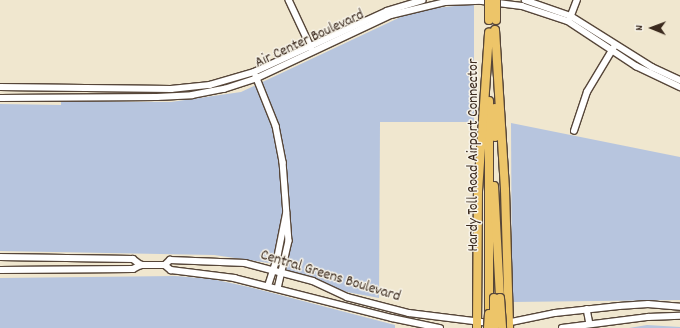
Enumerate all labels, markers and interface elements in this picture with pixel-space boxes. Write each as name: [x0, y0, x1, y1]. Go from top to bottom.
street label: Air Center Boulevard: [253, 7, 367, 73]
north arrow: [632, 8, 672, 48]
text: N: [632, 25, 648, 31]
street label: Hardy Toll Road Airport Connector: [466, 58, 484, 252]
street label: Central Greens Boulevard: [258, 247, 402, 307]

